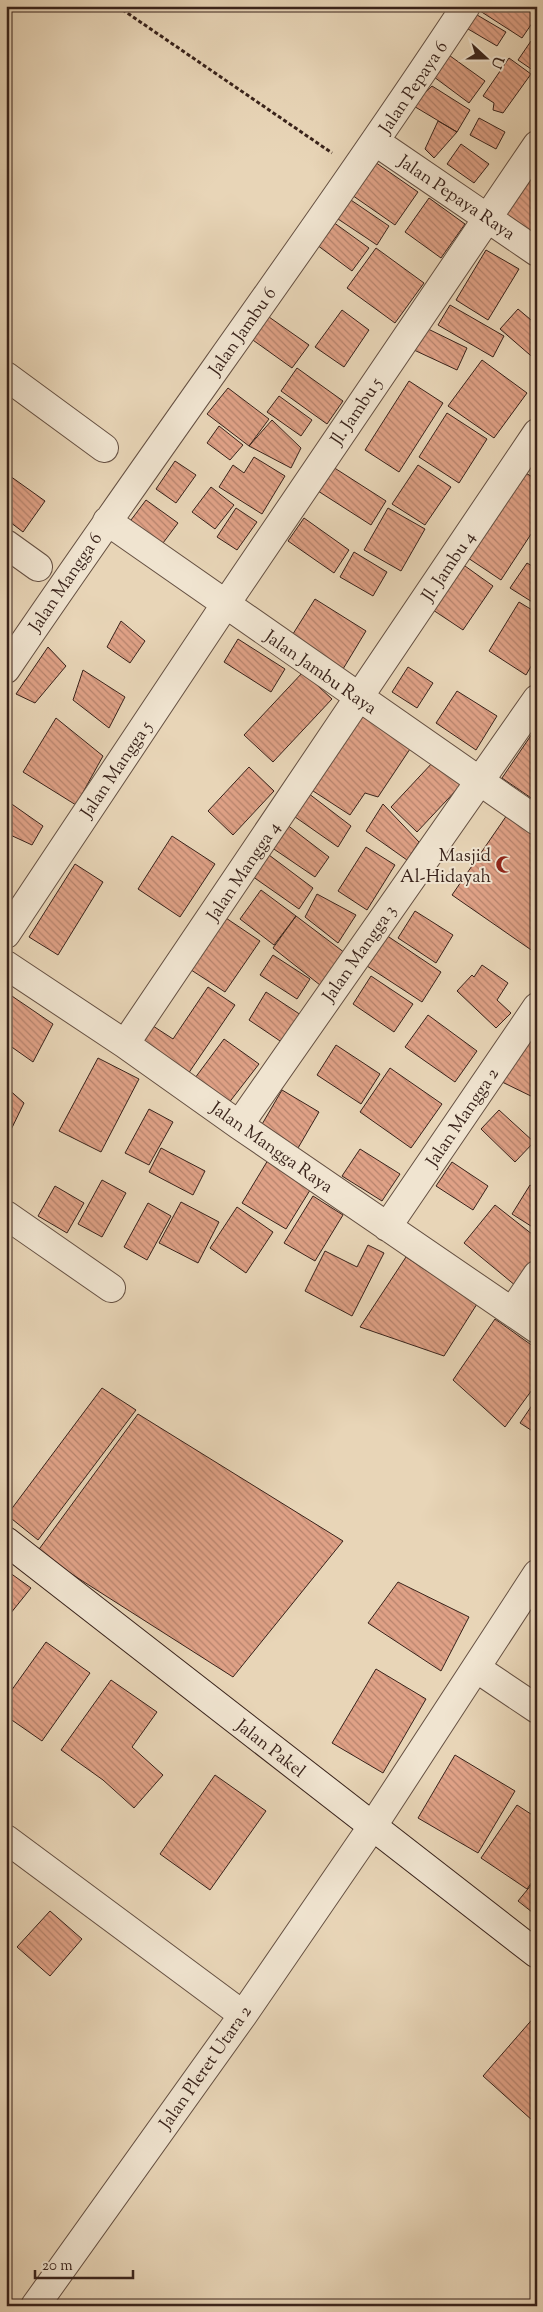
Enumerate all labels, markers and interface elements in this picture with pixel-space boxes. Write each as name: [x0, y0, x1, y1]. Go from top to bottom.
north arrow: [460, 32, 510, 82]
street label: Jalan Pepaya 6: [373, 36, 455, 141]
text: U: [485, 53, 508, 71]
street label: Jalan Pepaya Raya: [391, 149, 520, 248]
street label: Jalan Jambu 6: [203, 283, 284, 382]
street label: Jl. Jambu 5: [325, 373, 390, 452]
street label: Jl. Jambu 4: [416, 527, 483, 608]
street label: Jalan Mangga 6: [23, 528, 110, 639]
street label: Jalan Jambu Raya: [258, 625, 381, 722]
street label: Jalan Mangga 5: [75, 716, 160, 825]
street label: Jalan Mangga 4: [201, 817, 288, 928]
place label: Masjid Al-Hidayah: [400, 844, 491, 891]
mosque icon: Masjid Al-Hidayah: [495, 855, 515, 875]
street label: Jalan Mangga 3: [317, 900, 404, 1009]
street label: Jalan Mangga 2: [420, 1063, 507, 1174]
street label: Jalan Mangga Raya: [203, 1096, 337, 1201]
street label: Jalan Pakel: [229, 1713, 310, 1785]
street label: Jalan Pleret Utara 2: [154, 2000, 259, 2136]
scale bar: [35, 2247, 132, 2279]
text: 20 m: [42, 2256, 73, 2277]

